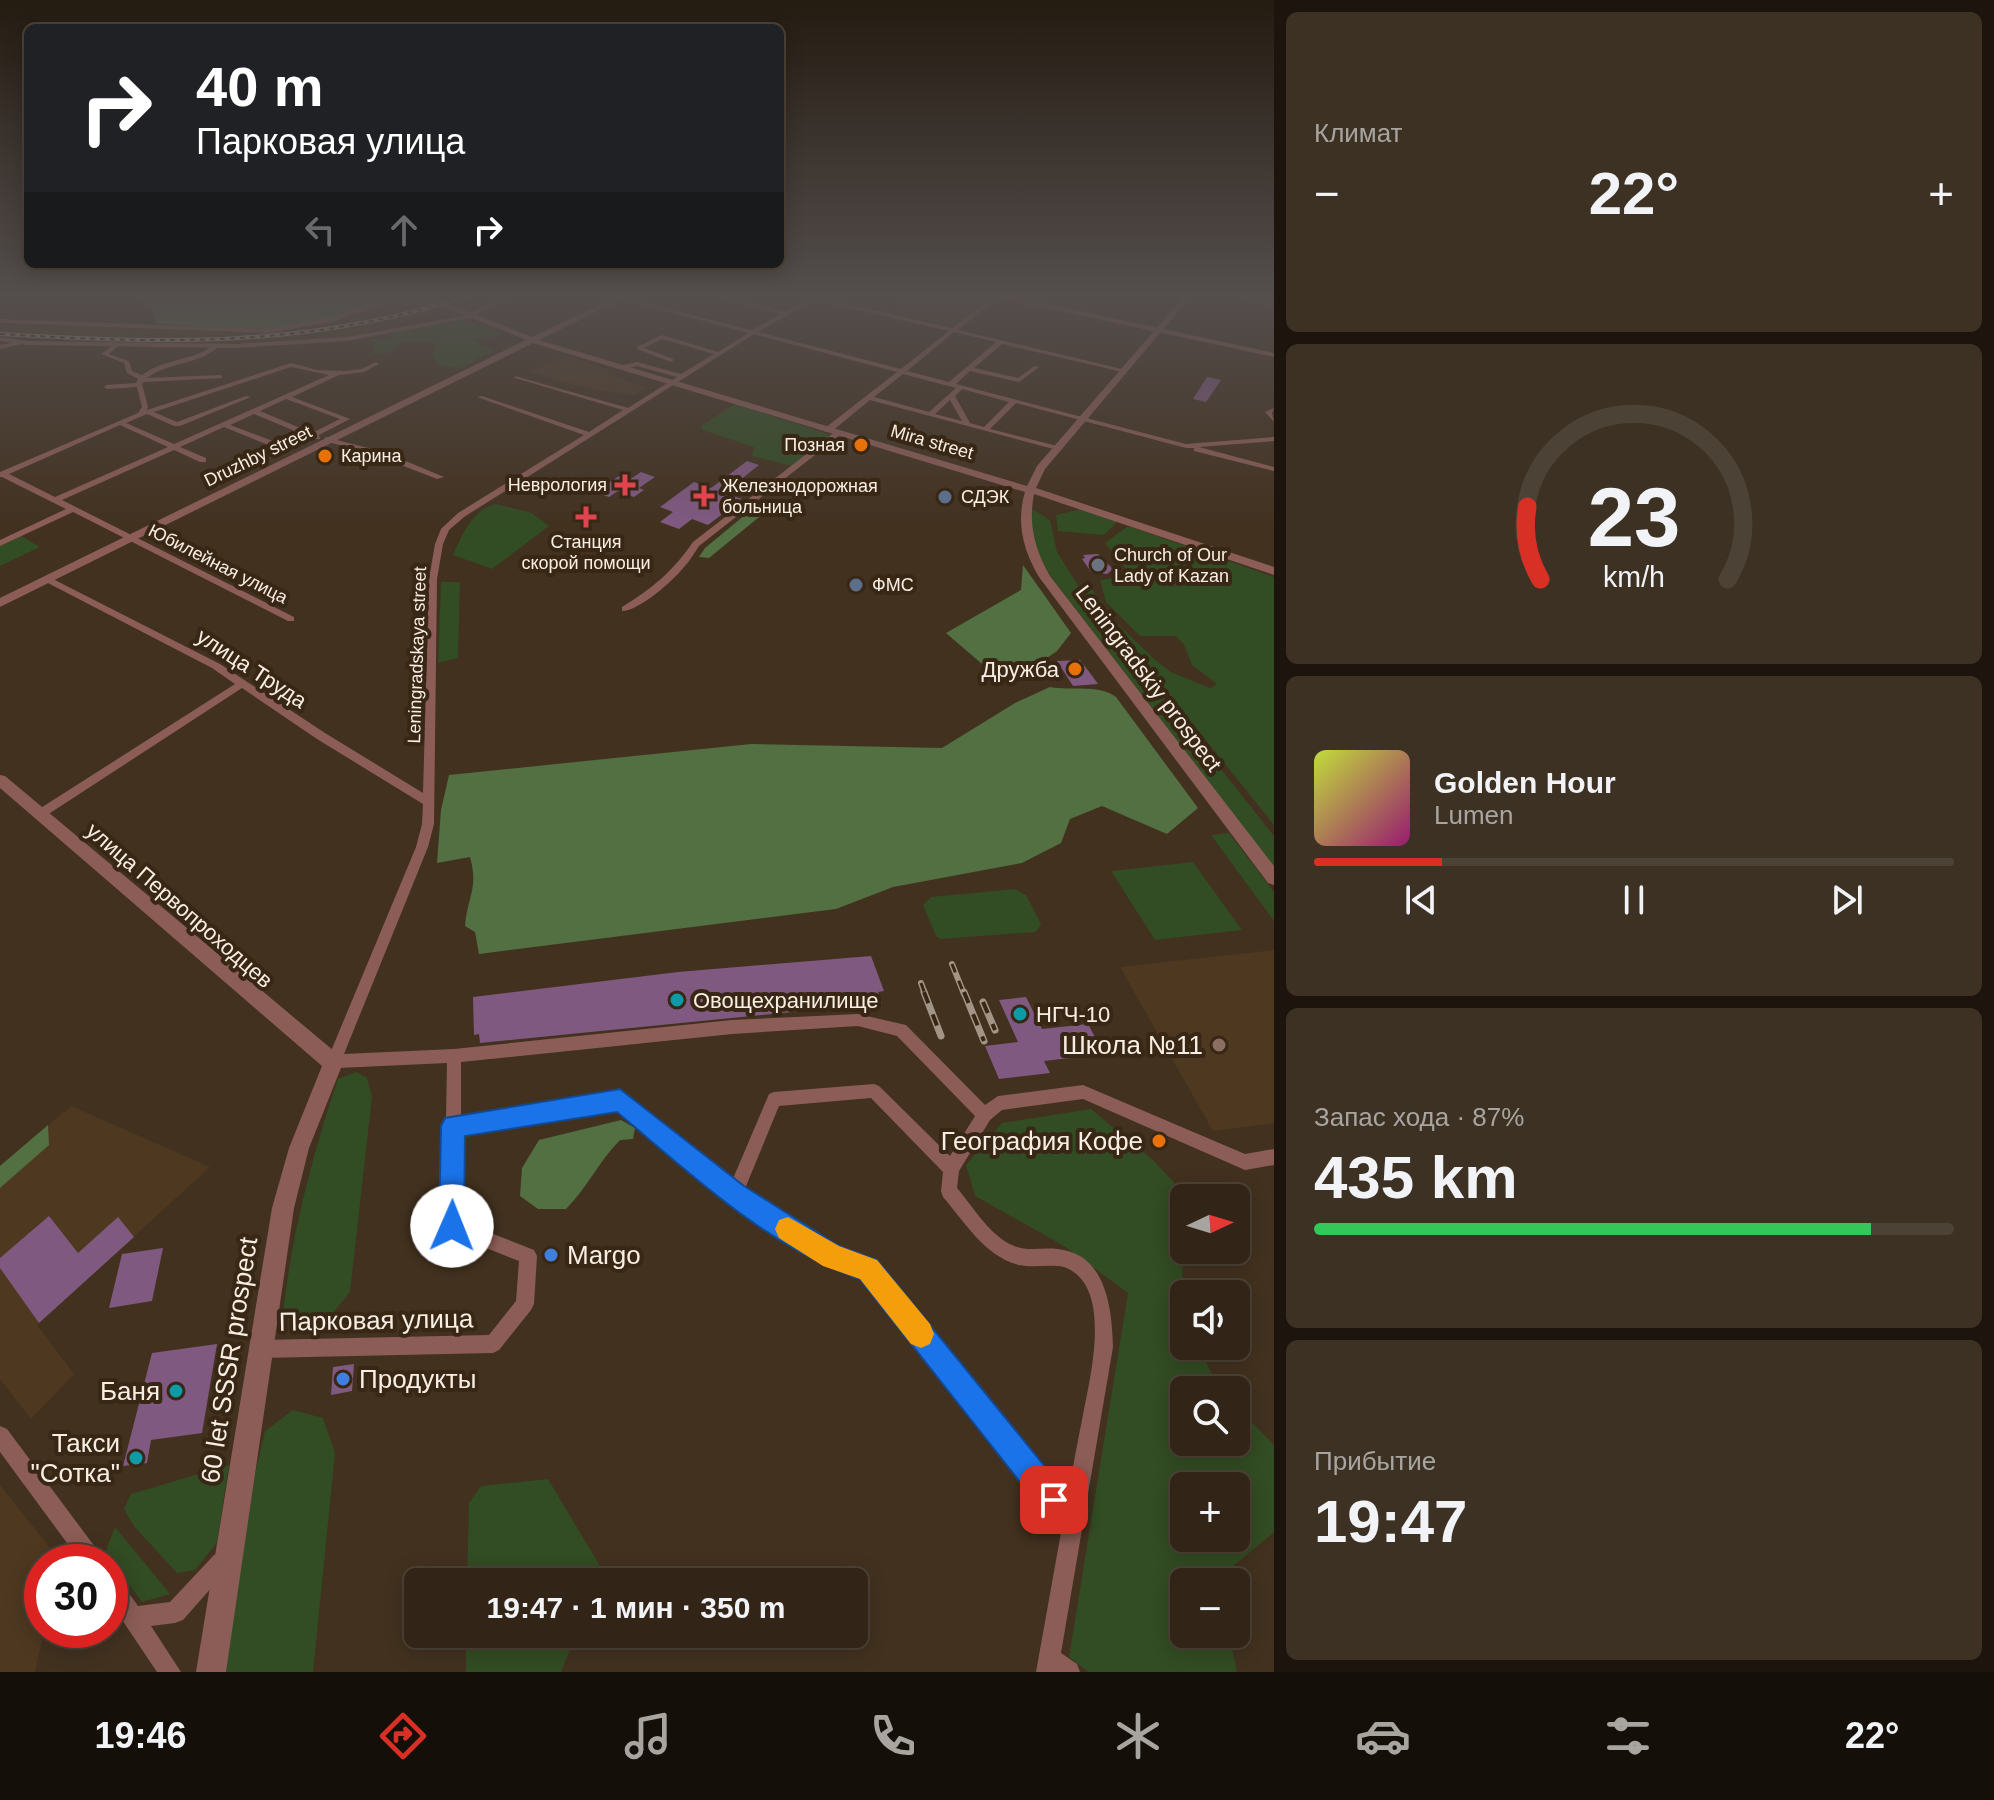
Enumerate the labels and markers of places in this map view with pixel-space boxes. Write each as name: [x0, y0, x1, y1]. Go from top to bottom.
place label: Позная: [784, 435, 845, 455]
marker: Позная: [852, 436, 870, 454]
place label: Карина: [341, 446, 403, 466]
marker: Карина: [316, 447, 334, 465]
marker: Неврология: [614, 474, 636, 496]
place label: Неврология: [508, 475, 607, 495]
place label: Железнодорожная больница: [722, 476, 878, 517]
marker: Железнодорожная больница: [693, 485, 715, 507]
place label: СДЭК: [961, 487, 1010, 507]
marker: СДЭК: [936, 488, 954, 506]
marker: Станция скорой помощи: [575, 506, 597, 528]
place label: Станция скорой помощи: [521, 532, 651, 573]
place label: Church of Our Lady of Kazan: [1114, 545, 1229, 586]
marker: Church of Our Lady of Kazan: [1089, 556, 1107, 574]
place label: ФМС: [872, 575, 914, 595]
marker: ФМС: [847, 576, 865, 594]
place label: Дружба: [982, 657, 1060, 682]
marker: Дружба: [1066, 660, 1084, 678]
place label: Овощехранилище: [693, 988, 879, 1013]
marker: Овощехранилище: [668, 991, 686, 1009]
place label: НГЧ-10: [1036, 1002, 1110, 1027]
marker: НГЧ-10: [1011, 1005, 1029, 1023]
place label: Школа №11: [1062, 1030, 1203, 1060]
marker: Школа №11: [1210, 1036, 1228, 1054]
place label: География Кофе: [941, 1126, 1143, 1156]
marker: География Кофе: [1150, 1132, 1168, 1150]
place label: Margo: [567, 1240, 641, 1270]
marker: Margo: [542, 1246, 560, 1264]
place label: Продукты: [359, 1364, 476, 1394]
marker: Продукты: [334, 1370, 352, 1388]
place label: Баня: [100, 1376, 160, 1406]
marker: Баня: [167, 1382, 185, 1400]
place label: Такси "Сотка": [31, 1428, 120, 1488]
marker: Такси "Сотка": [127, 1449, 145, 1467]
pin: [1020, 1466, 1088, 1534]

